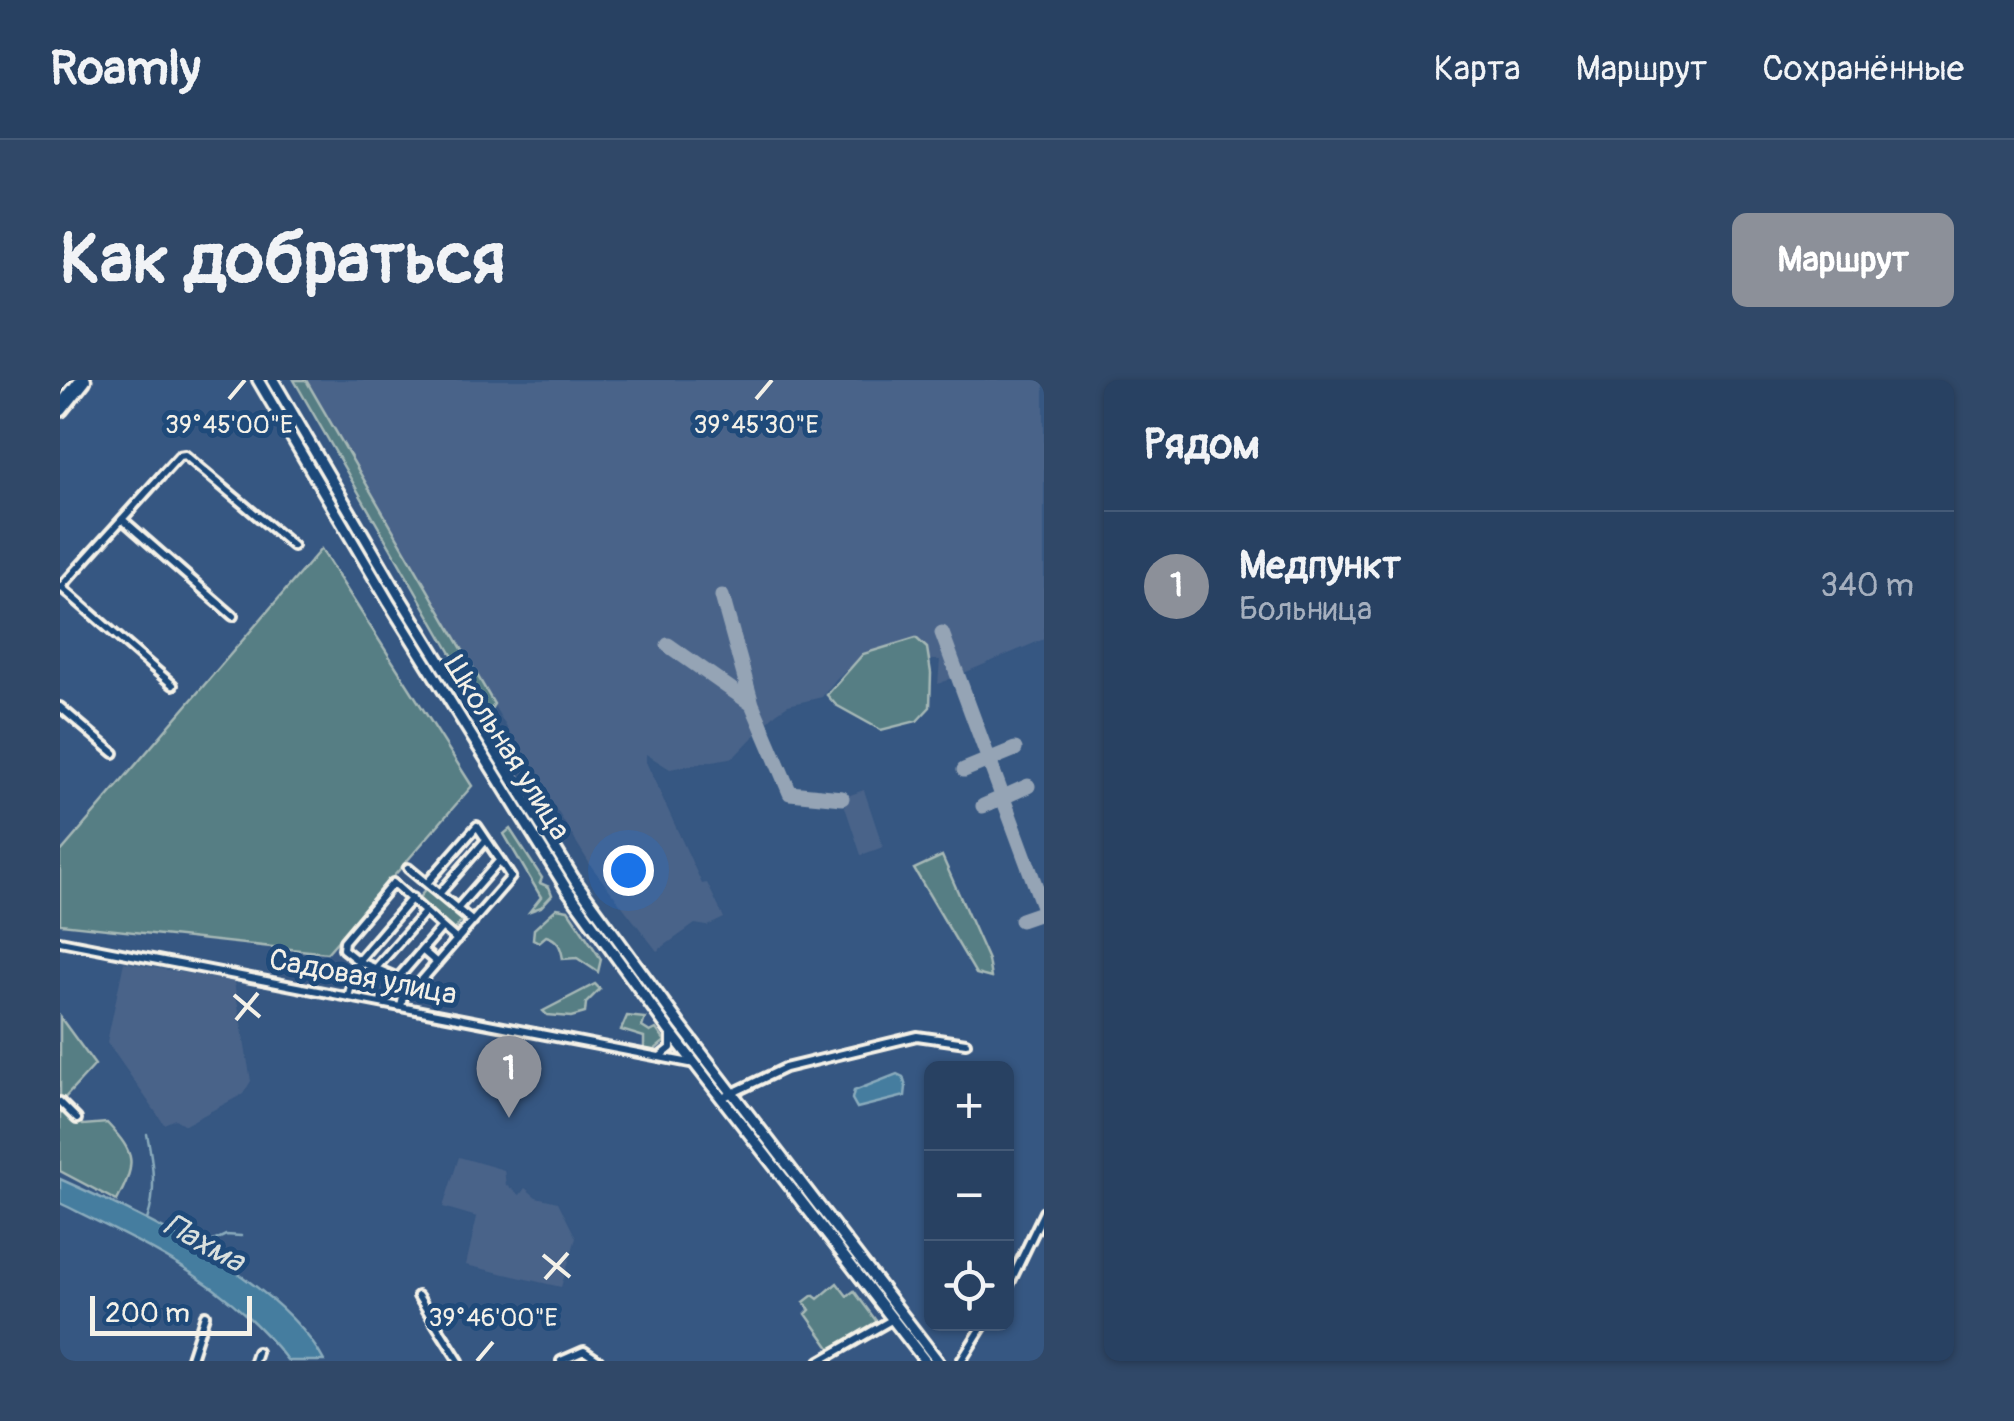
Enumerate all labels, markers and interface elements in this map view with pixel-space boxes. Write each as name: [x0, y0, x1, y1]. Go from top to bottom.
text: Roamly: [50, 39, 200, 99]
text: Карта: [1434, 47, 1520, 91]
text: Маршрут: [1575, 47, 1707, 91]
text: Сохранённые: [1762, 47, 1964, 91]
button: Маршрут: [1732, 213, 1954, 307]
text: Как добраться: [60, 216, 505, 304]
text: 39°45'00"E: [165, 410, 293, 441]
text: 39°45'30"E: [694, 410, 818, 441]
text: Рядом: [1144, 419, 1260, 471]
text: Медпункт: [1239, 542, 1401, 590]
text: 1: [1170, 566, 1183, 606]
text: 340 m: [1820, 566, 1914, 606]
text: Больница: [1239, 590, 1372, 630]
street label: Школьная улица: [436, 649, 578, 847]
your location: [603, 845, 654, 896]
street label: Садовая улица: [266, 941, 460, 1013]
pin: 1: [476, 1036, 542, 1118]
map controls: [924, 1061, 1014, 1331]
button: +: [924, 1061, 1014, 1151]
button: −: [924, 1151, 1014, 1241]
water label: Пахма: [157, 1205, 253, 1282]
button: locate: [924, 1241, 1014, 1331]
scale bar: [90, 1291, 252, 1336]
text: 200 m: [105, 1296, 190, 1331]
text: 39°46'00"E: [428, 1303, 558, 1334]

